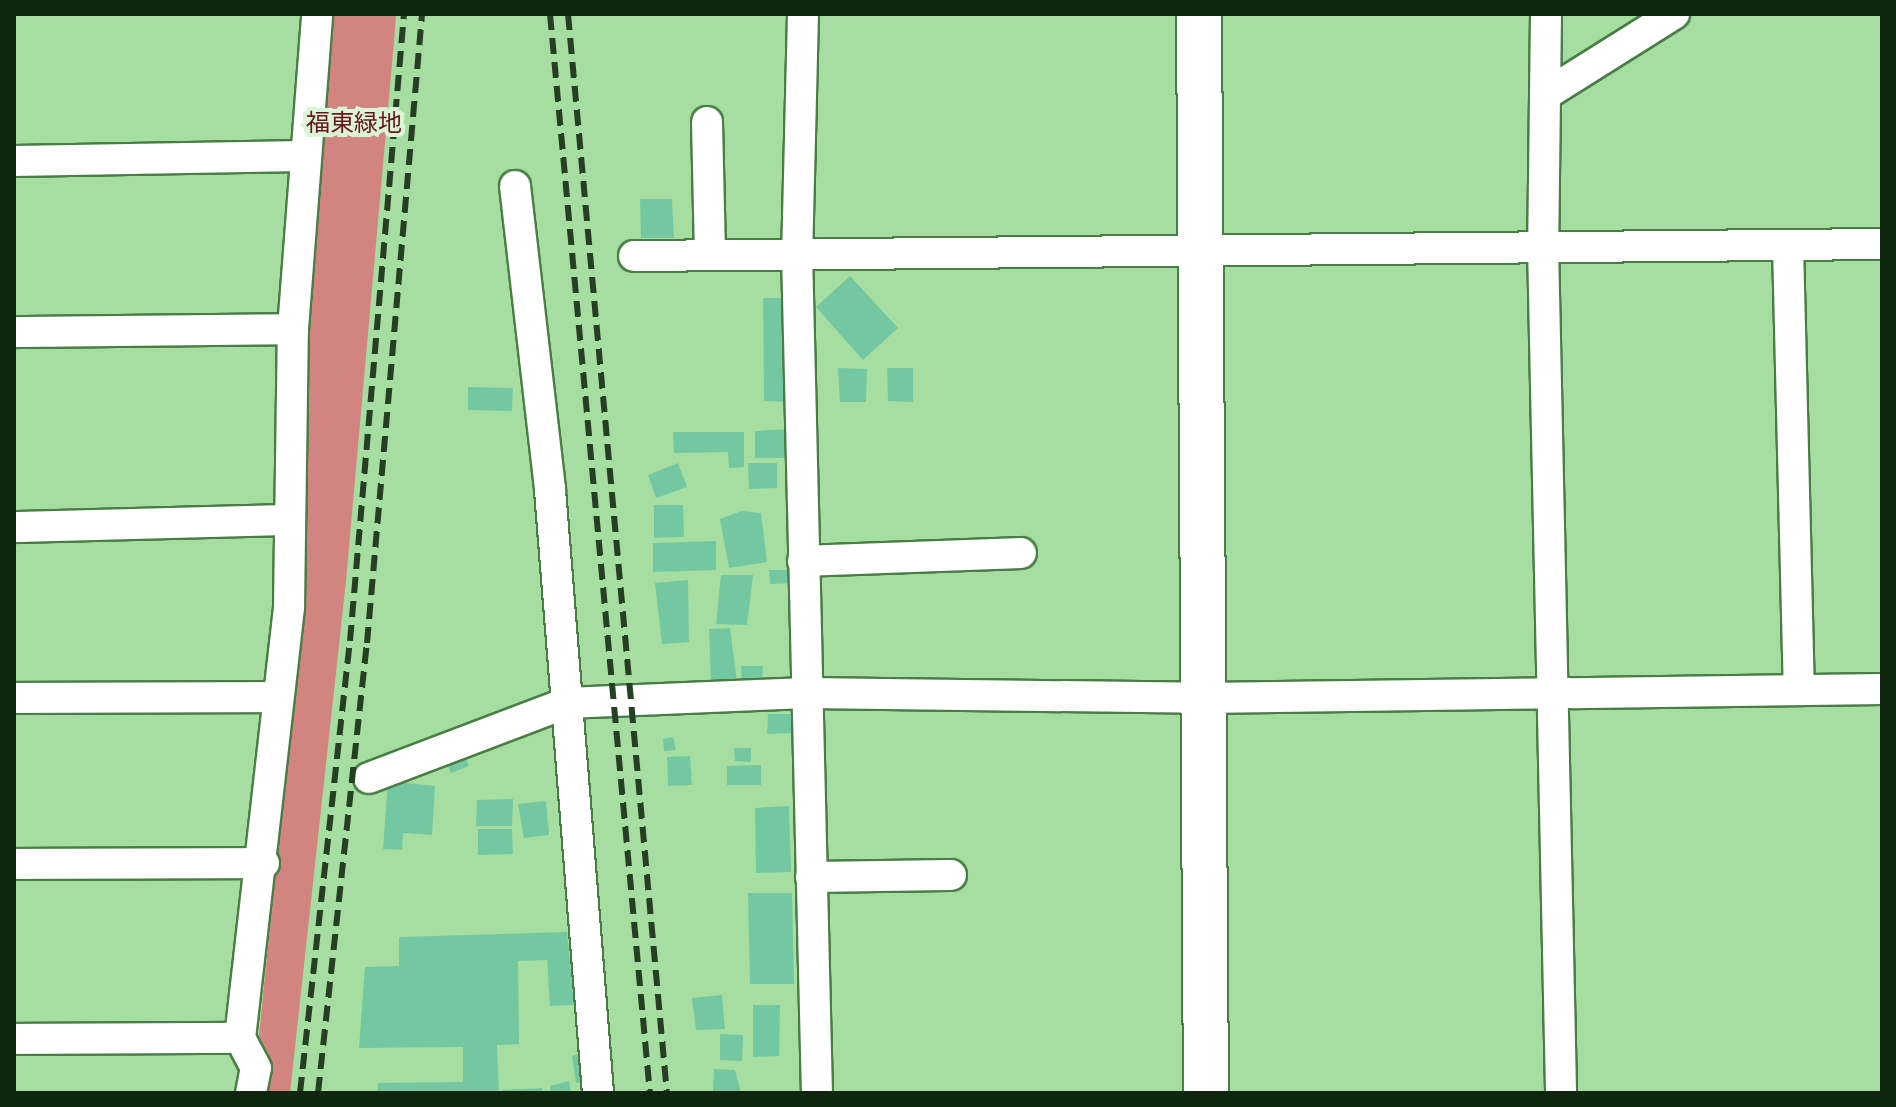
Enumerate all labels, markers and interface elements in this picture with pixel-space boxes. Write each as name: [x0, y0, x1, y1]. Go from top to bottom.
park label: 福東緑地: [306, 109, 402, 137]

